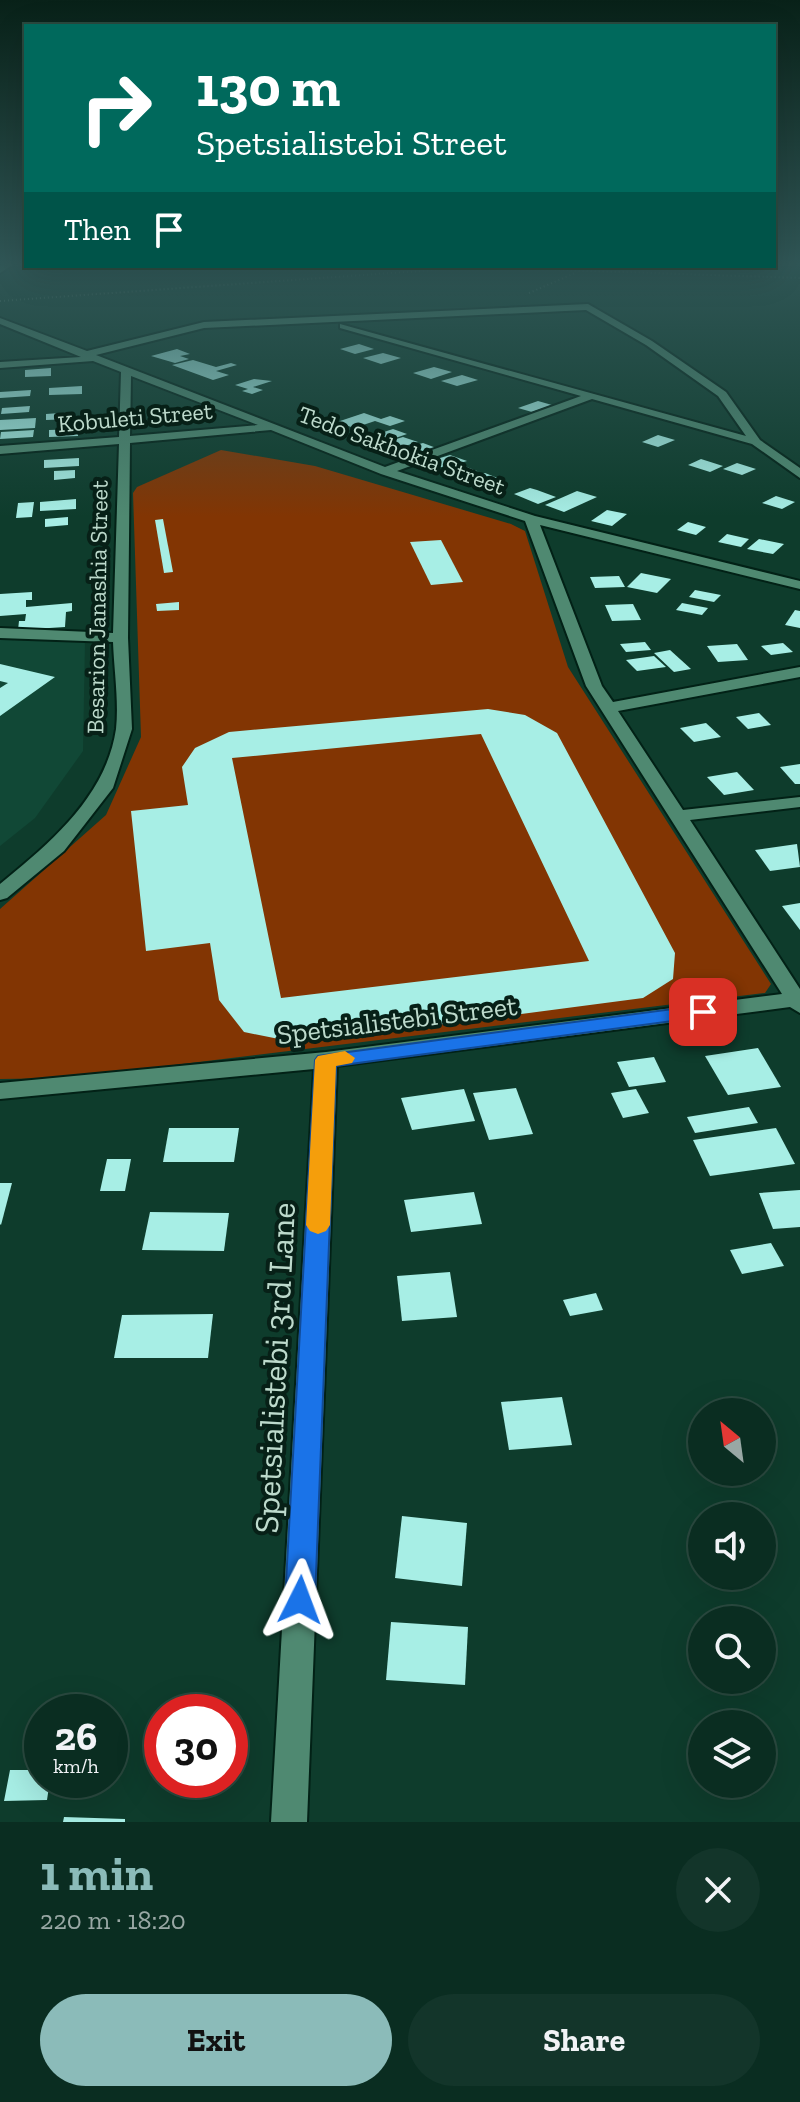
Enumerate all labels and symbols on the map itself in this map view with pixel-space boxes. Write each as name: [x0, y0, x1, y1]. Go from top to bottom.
street label: Kobuleti Street: [56, 396, 214, 438]
street label: Tedo Sakhokia Street: [295, 399, 509, 501]
street label: Besarion Janashia Street: [80, 480, 114, 734]
pin: [669, 978, 737, 1046]
street label: Spetsialistebi Street: [275, 989, 519, 1051]
street label: Spetsialistebi 3rd Lane: [246, 1201, 304, 1535]
north arrow: [688, 1398, 776, 1486]
position arrow: [258, 1558, 342, 1642]
speed limit sign: 30: [144, 1694, 248, 1798]

